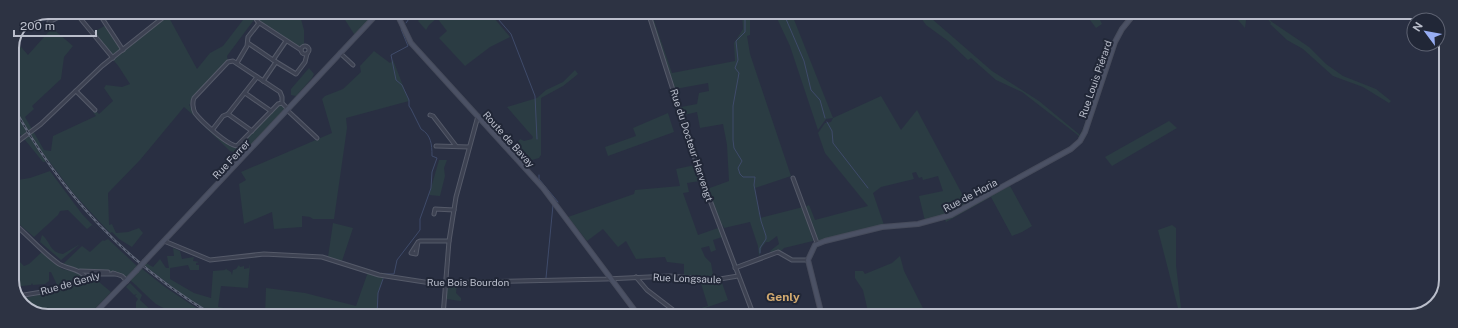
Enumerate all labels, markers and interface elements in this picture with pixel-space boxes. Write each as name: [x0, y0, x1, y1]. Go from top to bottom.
scale bar: [14, 12, 96, 38]
north arrow: [1406, 12, 1446, 52]
text: 200 m: [20, 19, 55, 33]
text: N: [1410, 20, 1425, 34]
street label: Rue Louis Piérard: [1076, 39, 1114, 119]
street label: Rue du Docteur Harvengt: [668, 87, 716, 203]
street label: Route de Bavay: [481, 108, 538, 170]
street label: Rue Ferrer: [210, 137, 252, 181]
street label: Rue de Horia: [941, 176, 999, 214]
street label: Rue de Genly: [39, 269, 102, 297]
street label: Rue Longsaule: [653, 271, 722, 285]
street label: Rue Bois Bourdon: [427, 276, 509, 288]
district label: Genly: [766, 290, 800, 304]

